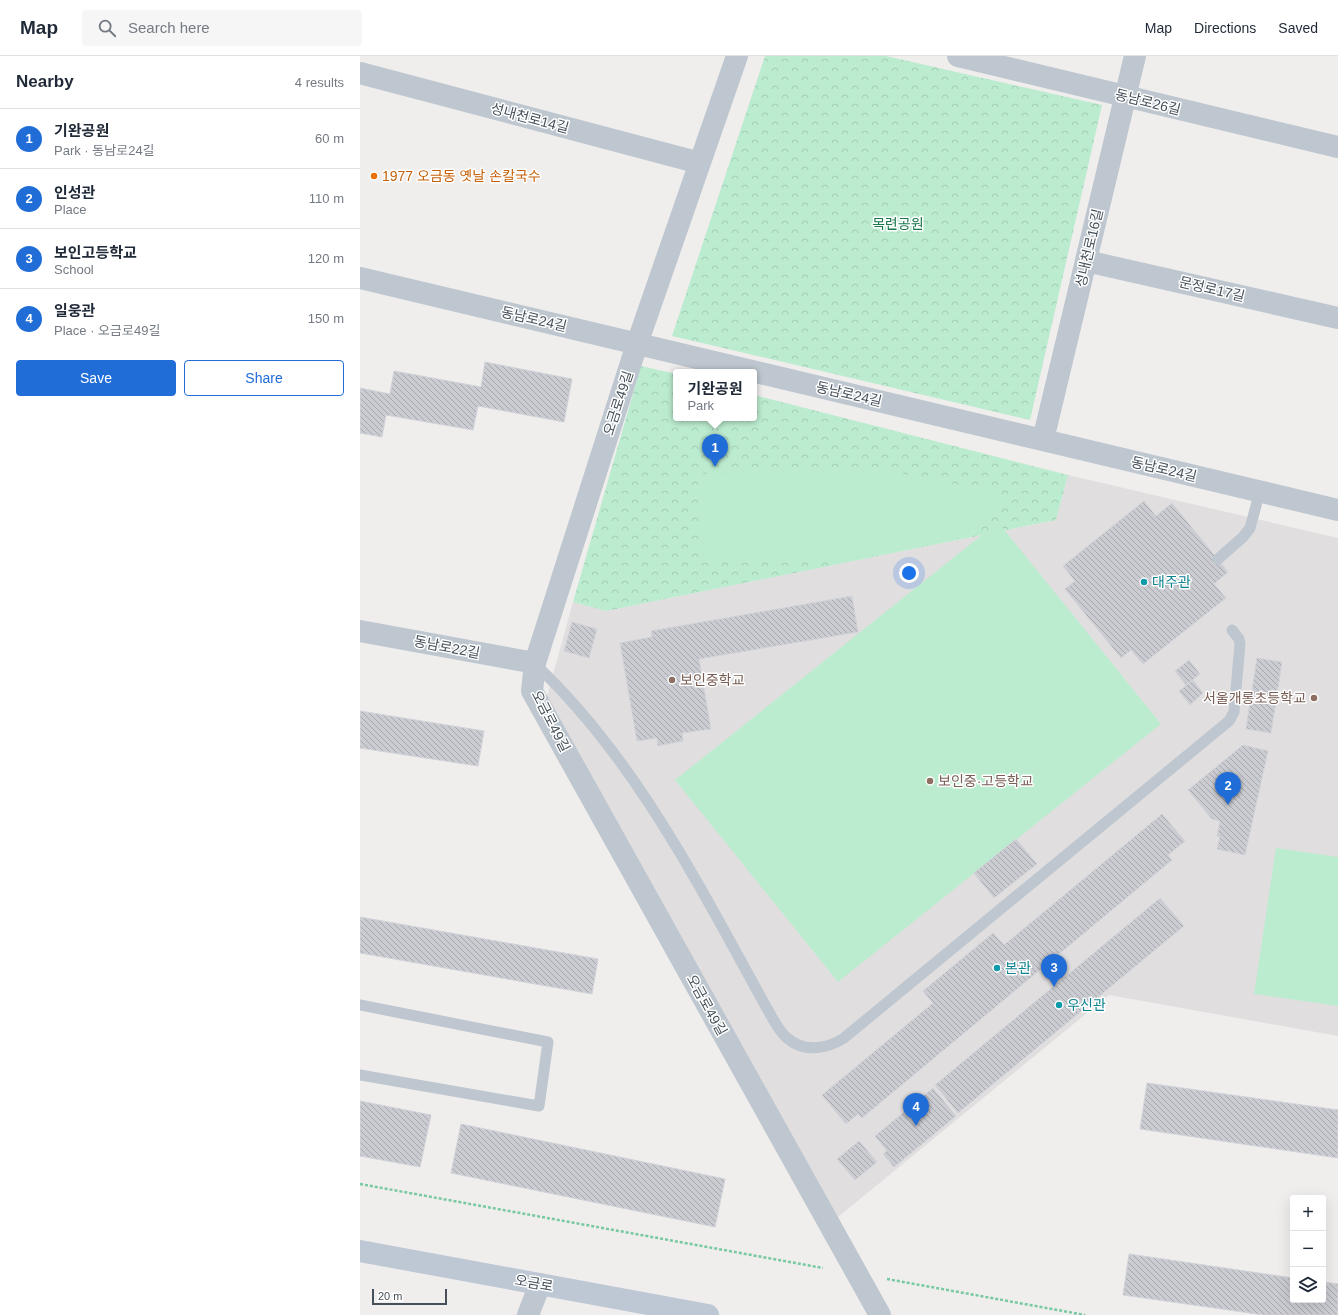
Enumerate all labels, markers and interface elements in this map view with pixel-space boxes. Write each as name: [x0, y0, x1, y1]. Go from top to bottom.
search box: [82, 10, 362, 46]
text: Map: [20, 17, 58, 38]
icon: search: [96, 17, 118, 39]
text: Search here: [128, 19, 210, 36]
text: Map: [1145, 20, 1172, 36]
text: Directions: [1194, 20, 1256, 36]
text: Saved: [1278, 20, 1318, 36]
text: Nearby: [16, 72, 74, 91]
text: 4 results: [295, 75, 344, 90]
street label: 동남로26길: [1114, 86, 1182, 118]
street label: 성내천로14길: [489, 100, 571, 136]
text: 기완공원: [54, 122, 109, 139]
text: 1: [25, 131, 33, 146]
text: 60 m: [315, 131, 344, 146]
text: Park · 동남로24길: [54, 143, 155, 158]
place label: 1977 오금동 옛날 손칼국수: [382, 168, 541, 184]
marker: 1977 오금동 옛날 손칼국수: [369, 171, 379, 181]
text: 인성관: [54, 184, 95, 201]
text: 2: [25, 191, 33, 206]
text: 110 m: [309, 191, 344, 206]
text: Place: [54, 202, 87, 217]
street label: 성내천로16길: [1072, 207, 1106, 289]
park label: 목련공원: [872, 216, 924, 232]
text: 보인고등학교: [54, 244, 137, 261]
text: 3: [25, 251, 33, 266]
text: 120 m: [308, 251, 344, 266]
text: School: [54, 262, 94, 277]
street label: 문정로17길: [1178, 274, 1246, 304]
text: 일웅관: [54, 302, 95, 319]
street label: 동남로24길: [500, 304, 568, 334]
text: 4: [25, 311, 33, 326]
text: 150 m: [308, 311, 344, 326]
text: Place · 오금로49길: [54, 323, 160, 338]
button: Save: [16, 360, 176, 396]
button: Share: [184, 360, 344, 396]
street label: 오금로49길: [600, 369, 636, 437]
popup: [673, 369, 757, 421]
street label: 동남로24길: [815, 379, 883, 409]
text: 기완공원: [687, 380, 743, 397]
text: Park: [687, 398, 714, 413]
pin: 1: [702, 434, 728, 467]
street label: 동남로24길: [1130, 454, 1198, 484]
your location: [899, 563, 919, 583]
place label: 대주관: [1152, 574, 1191, 590]
marker: 대주관: [1139, 577, 1149, 587]
street label: 동남로22길: [413, 633, 481, 661]
place label: 보인중학교: [680, 672, 745, 688]
marker: 보인중학교: [667, 675, 677, 685]
street label: 오금로49길: [529, 687, 573, 755]
place label: 서울개롱초등학교: [1203, 690, 1306, 706]
marker: 서울개롱초등학교: [1309, 693, 1319, 703]
pin: 2: [1215, 772, 1241, 805]
place label: 보인중·고등학교: [938, 773, 1033, 789]
marker: 보인중·고등학교: [925, 776, 935, 786]
pin: 3: [1041, 954, 1067, 987]
place label: 본관: [1005, 960, 1031, 976]
marker: 본관: [992, 963, 1002, 973]
street label: 오금로49길: [684, 972, 730, 1038]
place label: 우신관: [1067, 997, 1106, 1013]
marker: 우신관: [1054, 1000, 1064, 1010]
pin: 4: [903, 1093, 929, 1126]
map controls: [1290, 1195, 1326, 1303]
button: +: [1290, 1195, 1326, 1231]
button: −: [1290, 1231, 1326, 1267]
button: layers: [1290, 1267, 1326, 1303]
street label: 오금로: [514, 1272, 555, 1294]
scale bar: [372, 1287, 447, 1306]
text: 20 m: [378, 1290, 402, 1302]

